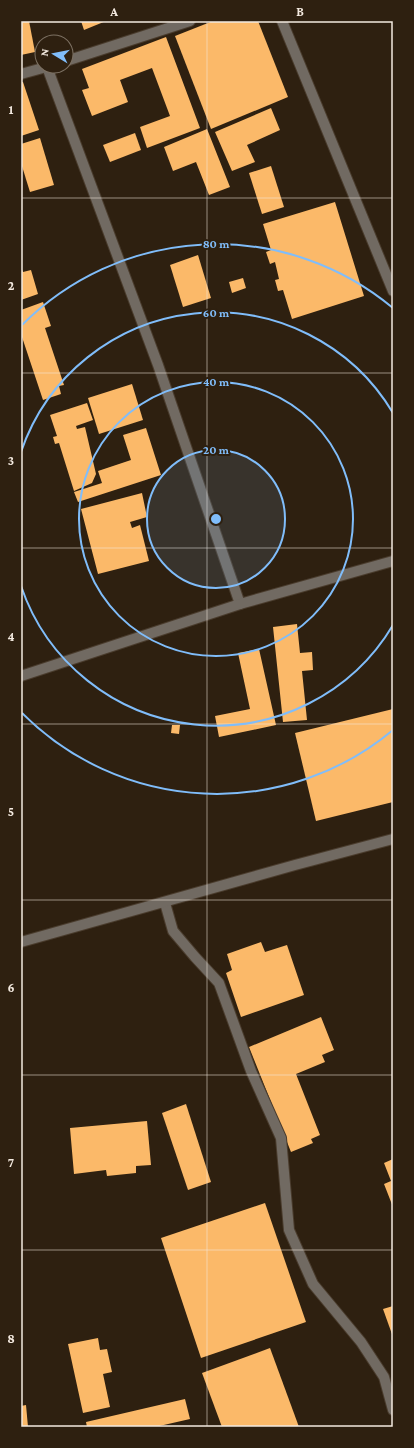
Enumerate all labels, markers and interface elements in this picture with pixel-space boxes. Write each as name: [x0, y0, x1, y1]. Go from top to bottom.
text: A: [109, 4, 118, 19]
text: B: [296, 4, 304, 19]
north arrow: [34, 34, 74, 74]
text: N: [38, 47, 51, 57]
text: 1: [9, 102, 14, 117]
text: 80 m: [203, 237, 230, 251]
text: 2: [8, 278, 15, 293]
text: 60 m: [203, 306, 230, 320]
text: 40 m: [203, 375, 230, 389]
text: 20 m: [203, 443, 230, 457]
text: 3: [8, 453, 14, 468]
centre of rings: [209, 512, 223, 526]
text: 4: [7, 629, 15, 644]
text: 5: [8, 804, 14, 819]
text: 6: [7, 980, 15, 995]
text: 7: [8, 1155, 14, 1170]
text: 8: [7, 1331, 15, 1346]

